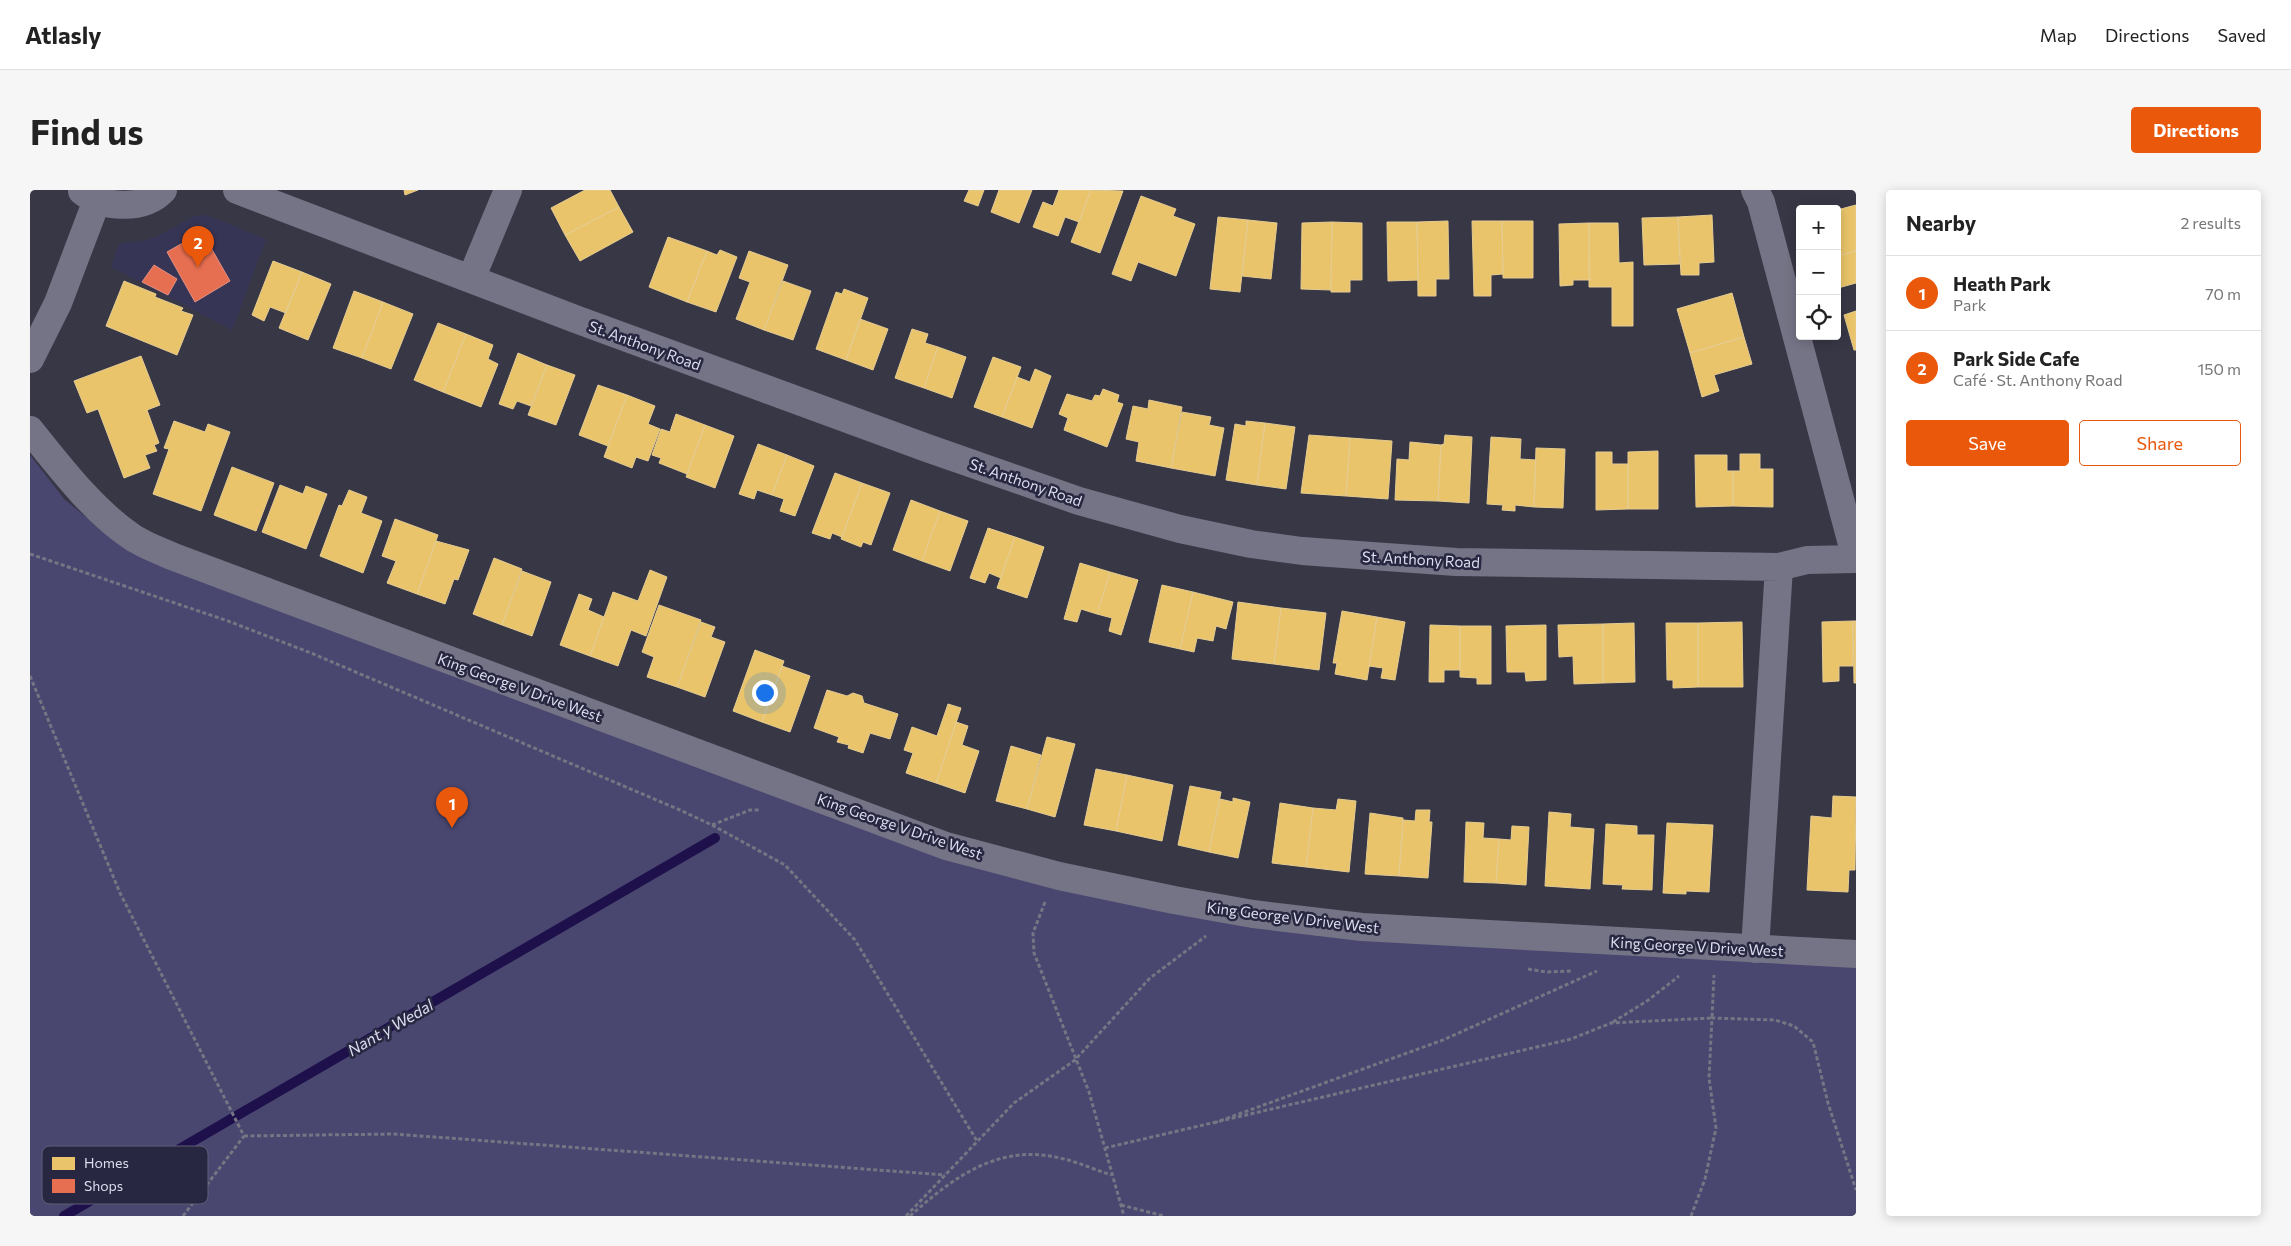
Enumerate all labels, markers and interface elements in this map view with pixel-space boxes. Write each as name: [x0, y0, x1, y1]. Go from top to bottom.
text: Atlasly: [25, 20, 102, 49]
text: Map: [2040, 24, 2077, 46]
text: Directions: [2105, 24, 2189, 46]
text: Saved: [2217, 24, 2266, 46]
button: Directions: [2131, 107, 2261, 153]
text: Find us: [30, 109, 144, 152]
map controls: [1796, 205, 1841, 340]
button: +: [1796, 205, 1841, 250]
text: Nearby: [1906, 210, 1976, 235]
text: 2 results: [2180, 213, 2241, 232]
pin: 2: [182, 226, 214, 267]
button: −: [1796, 250, 1841, 295]
text: Heath Park: [1953, 272, 2051, 295]
text: 1: [1918, 284, 1926, 303]
text: 70 m: [2205, 284, 2241, 303]
button: locate: [1796, 295, 1841, 340]
text: Park: [1953, 295, 1986, 314]
street label: St. Anthony Road: [587, 316, 703, 374]
text: Park Side Cafe: [1953, 347, 2080, 370]
text: 2: [1917, 359, 1927, 378]
text: 150 m: [2198, 359, 2241, 378]
text: Café · St. Anthony Road: [1953, 370, 2122, 389]
button: Save: [1906, 420, 2069, 466]
button: Share: [2079, 420, 2241, 466]
street label: St. Anthony Road: [967, 454, 1085, 510]
street label: St. Anthony Road: [1362, 547, 1480, 571]
street label: King George V Drive West: [435, 649, 605, 725]
your location: [752, 680, 778, 706]
pin: 1: [436, 787, 468, 828]
street label: King George V Drive West: [815, 789, 985, 863]
street label: King George V Drive West: [1206, 897, 1380, 937]
street label: King George V Drive West: [1610, 932, 1784, 960]
water label: Nant y Wedal: [344, 994, 437, 1059]
legend: [42, 1146, 208, 1204]
text: Homes: [84, 1154, 129, 1171]
text: Shops: [84, 1177, 123, 1194]

